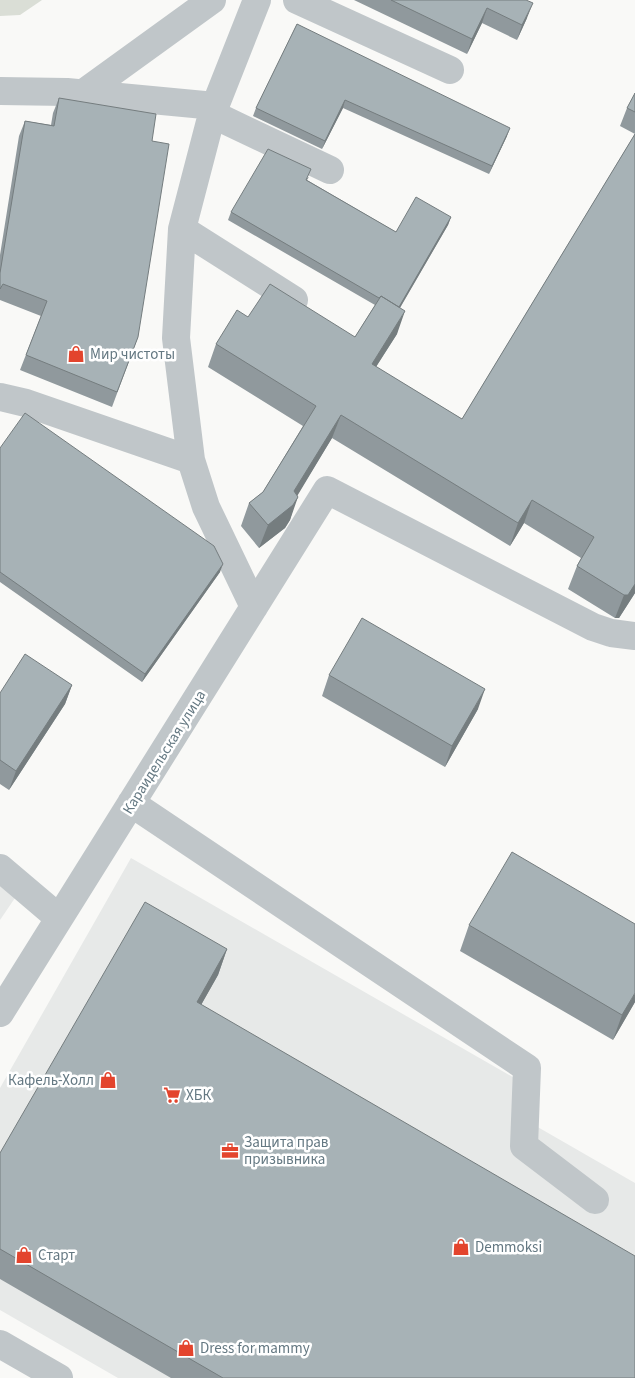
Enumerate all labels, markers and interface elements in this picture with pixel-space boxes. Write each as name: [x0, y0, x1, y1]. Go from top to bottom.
shop icon: Мир чистоты: [66, 344, 86, 364]
place label: Мир чистоты: [90, 344, 175, 365]
street label: Караидельская улица: [118, 686, 211, 818]
place label: Кафель-Холл: [8, 1070, 94, 1091]
shop icon: Кафель-Холл: [98, 1070, 118, 1090]
supermarket icon: ХБК: [162, 1085, 182, 1105]
place label: ХБК: [186, 1085, 211, 1106]
place label: Защита прав призывника: [244, 1132, 329, 1170]
office icon: Защита прав призывника: [220, 1141, 240, 1161]
shop icon: Demmoksi: [451, 1237, 471, 1257]
place label: Demmoksi: [475, 1237, 542, 1258]
shop icon: Старт: [14, 1245, 34, 1265]
place label: Старт: [38, 1245, 75, 1266]
shop icon: Dress for mammy: [176, 1338, 196, 1358]
place label: Dress for mammy: [200, 1338, 310, 1359]

